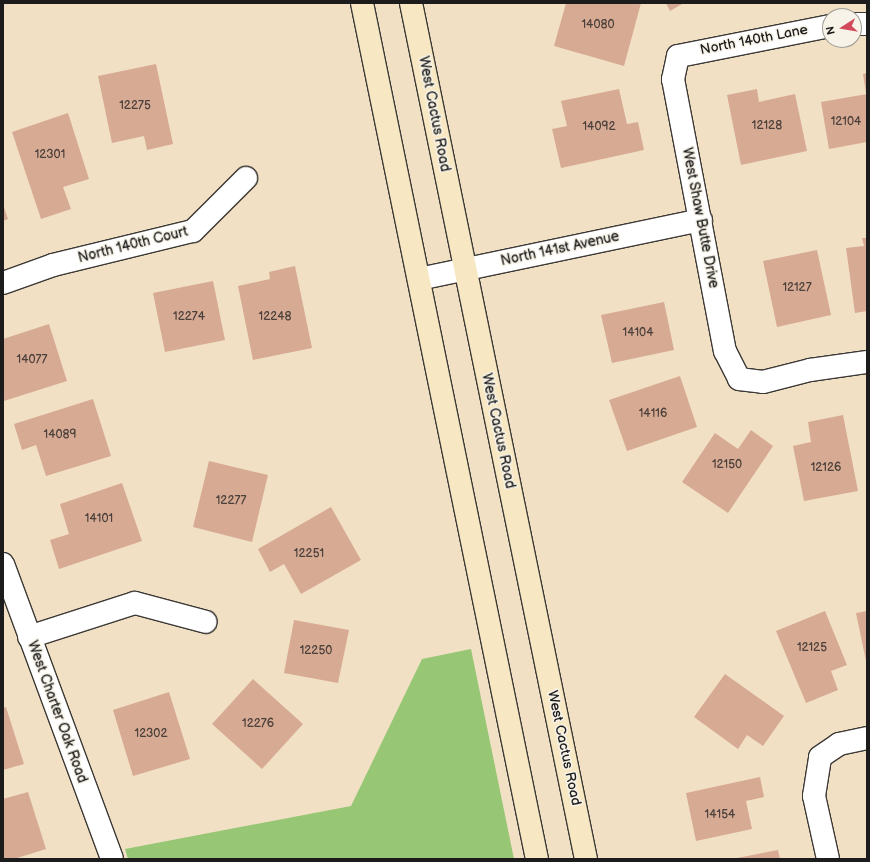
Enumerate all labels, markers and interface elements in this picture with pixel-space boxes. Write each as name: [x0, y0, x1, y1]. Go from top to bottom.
north arrow: [822, 8, 862, 48]
house number: 14080: [581, 18, 615, 32]
street label: North 140th Lane: [699, 21, 809, 59]
text: N: [824, 25, 838, 36]
street label: West Cactus Road: [415, 55, 453, 173]
house number: 12275: [119, 99, 151, 113]
house number: 12104: [831, 115, 861, 129]
house number: 12128: [752, 119, 782, 133]
house number: 14092: [582, 120, 616, 134]
street label: West Shaw Butte Drive: [678, 146, 722, 290]
house number: 12301: [35, 148, 65, 162]
street label: North 140th Court: [76, 223, 190, 267]
street label: North 141st Avenue: [499, 228, 621, 270]
house number: 12127: [782, 281, 812, 295]
house number: 12274: [173, 310, 205, 324]
house number: 12248: [259, 310, 291, 324]
house number: 14104: [623, 326, 653, 340]
house number: 14077: [17, 353, 47, 367]
street label: West Cactus Road: [478, 372, 518, 490]
house number: 14116: [639, 407, 667, 421]
house number: 14089: [44, 428, 76, 442]
house number: 12150: [712, 458, 742, 472]
house number: 12126: [811, 461, 841, 475]
house number: 12277: [216, 494, 246, 508]
house number: 14101: [85, 512, 113, 526]
house number: 12251: [294, 547, 324, 561]
street label: West Charter Oak Road: [23, 639, 91, 785]
house number: 12125: [797, 641, 827, 655]
house number: 12250: [300, 644, 332, 658]
street label: West Cactus Road: [544, 689, 584, 807]
house number: 12276: [242, 717, 274, 731]
house number: 12302: [135, 727, 167, 741]
house number: 14154: [705, 808, 735, 822]

